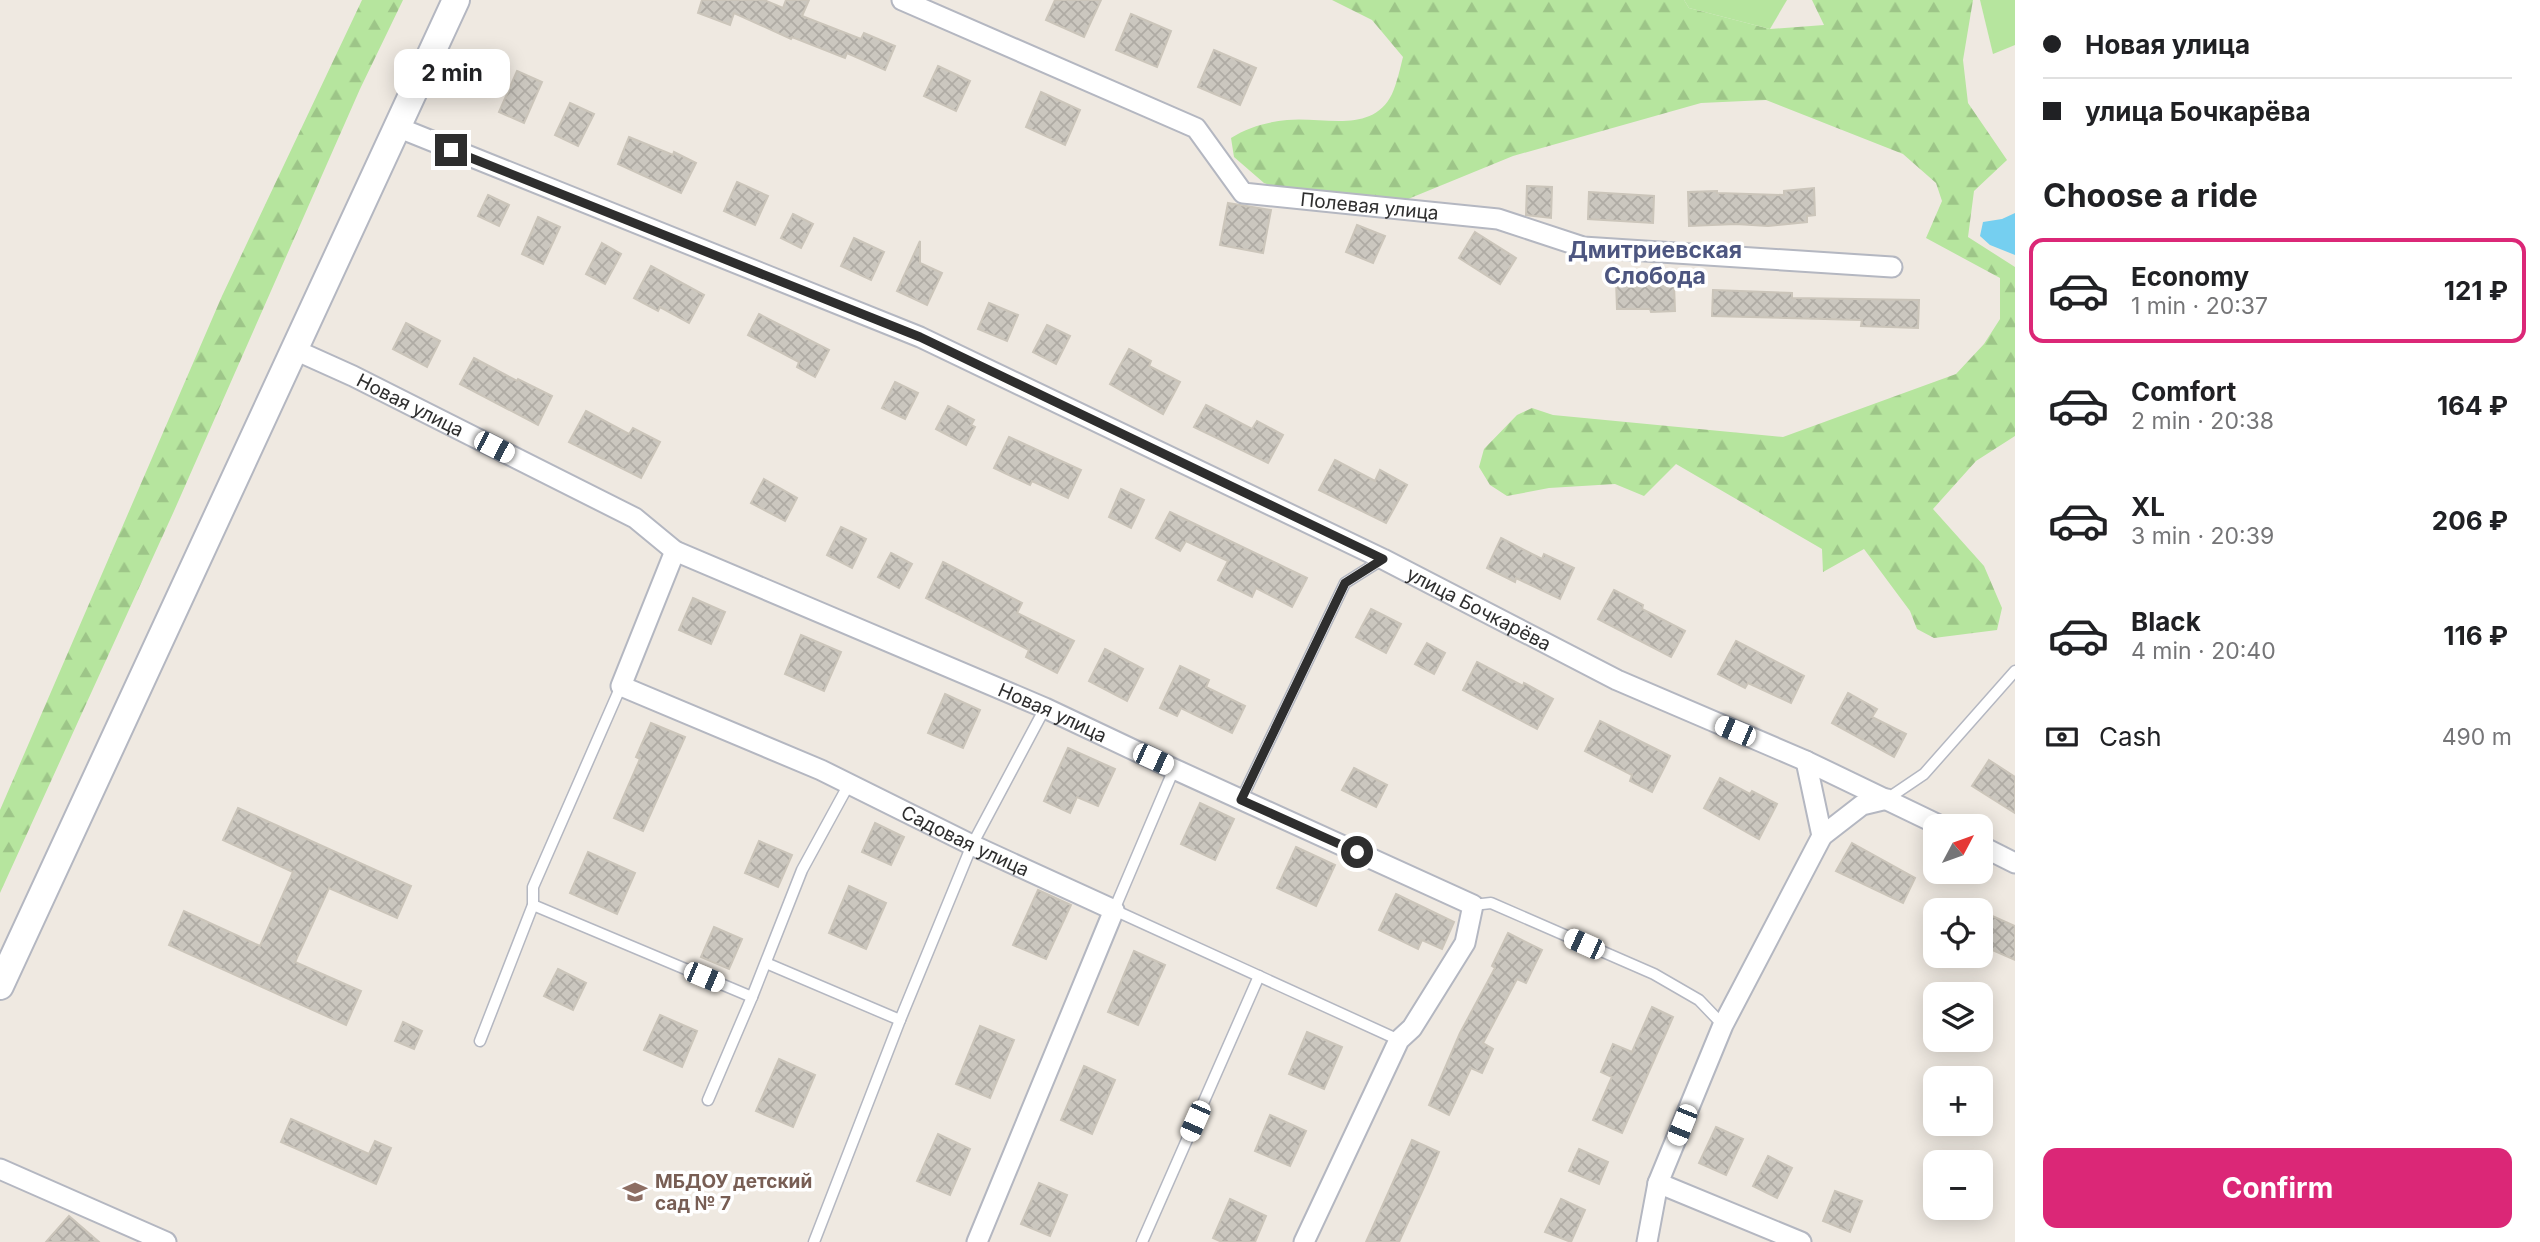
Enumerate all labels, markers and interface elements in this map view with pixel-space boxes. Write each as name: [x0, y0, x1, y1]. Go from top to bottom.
text: Новая улица: [2085, 29, 2250, 60]
callout: 2 min: [393, 48, 509, 97]
text: 2 min: [421, 59, 483, 87]
text: улица Бочкарёва: [2085, 96, 2311, 127]
route end: [435, 134, 467, 166]
text: Choose a ride: [2043, 176, 2258, 215]
street label: Полевая улица: [1299, 187, 1440, 224]
district label: Дмитриевская Слобода: [1568, 236, 1742, 290]
icon: car: [2047, 259, 2110, 322]
text: Economy: [2131, 261, 2249, 292]
text: 121 ₽: [2444, 275, 2508, 306]
text: 1 min · 20:37: [2131, 292, 2268, 320]
street label: Новая улица: [353, 368, 468, 441]
icon: car: [2047, 374, 2110, 437]
text: Comfort: [2131, 376, 2236, 407]
text: 164 ₽: [2437, 390, 2508, 421]
text: 2 min · 20:38: [2131, 407, 2274, 435]
car: [471, 428, 518, 466]
icon: car: [2047, 489, 2110, 552]
text: XL: [2131, 491, 2165, 522]
text: 206 ₽: [2432, 505, 2508, 536]
text: 3 min · 20:39: [2131, 522, 2274, 550]
street label: улица Бочкарёва: [1403, 562, 1555, 655]
icon: car: [2047, 604, 2110, 667]
text: Black: [2131, 606, 2201, 637]
text: 116 ₽: [2443, 620, 2508, 651]
text: 4 min · 20:40: [2131, 637, 2276, 665]
street label: Новая улица: [995, 678, 1111, 747]
car: [1712, 713, 1759, 749]
icon: cash: [2043, 718, 2081, 756]
text: Cash: [2099, 721, 2162, 752]
text: 490 m: [2442, 723, 2512, 751]
car: [1130, 741, 1177, 777]
street label: Садовая улица: [897, 800, 1033, 881]
north arrow: [1923, 814, 1993, 884]
map controls: [1923, 814, 1993, 1220]
route start: [1341, 836, 1373, 868]
button: locate: [1923, 898, 1993, 968]
car: [1561, 926, 1608, 962]
car: [681, 959, 728, 995]
button: layers: [1923, 982, 1993, 1052]
button: +: [1923, 1066, 1993, 1136]
car: [1177, 1098, 1214, 1144]
car: [1665, 1102, 1700, 1148]
button: Confirm: [2043, 1148, 2512, 1228]
button: −: [1923, 1150, 1993, 1220]
place label: МБДОУ детский сад № 7: [655, 1170, 812, 1215]
school or university icon: МБДОУ детский сад № 7: [621, 1178, 649, 1206]

